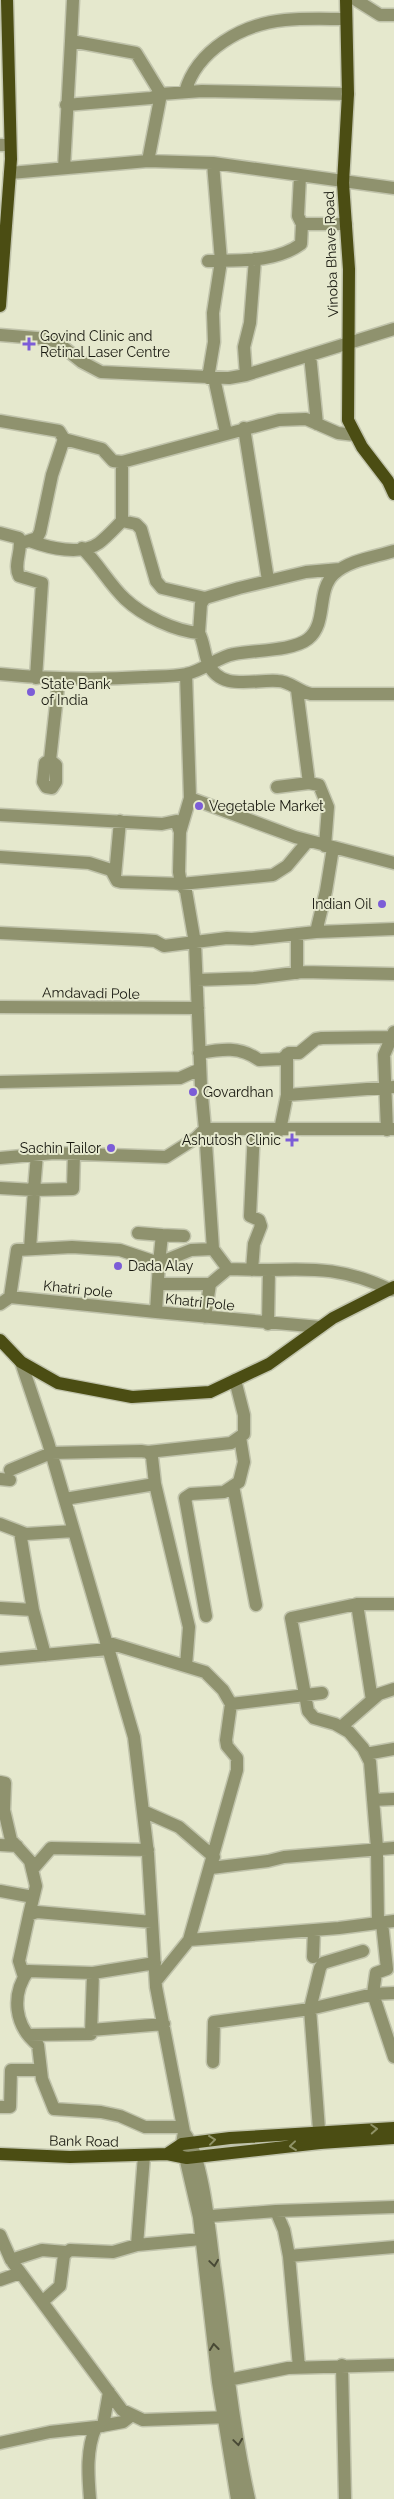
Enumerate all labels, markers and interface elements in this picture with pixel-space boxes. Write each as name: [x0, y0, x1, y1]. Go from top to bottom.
street label: Vinoba Bhave Road: [321, 191, 341, 317]
place label: Govind Clinic and Retinal Laser Centre: [40, 328, 170, 360]
marker: Govind Clinic and Retinal Laser Centre: [22, 337, 36, 351]
place label: State Bank of India: [41, 676, 111, 708]
marker: State Bank of India: [25, 686, 37, 698]
place label: Vegetable Market: [209, 798, 324, 814]
marker: Vegetable Market: [193, 800, 205, 812]
place label: Indian Oil: [312, 896, 372, 912]
marker: Indian Oil: [376, 898, 388, 910]
street label: Amdavadi Pole: [42, 984, 140, 1002]
place label: Govardhan: [203, 1084, 273, 1100]
marker: Govardhan: [187, 1086, 199, 1098]
place label: Ashutosh Clinic: [182, 1132, 281, 1148]
marker: Ashutosh Clinic: [285, 1133, 299, 1147]
place label: Sachin Tailor: [20, 1140, 101, 1156]
marker: Sachin Tailor: [105, 1142, 117, 1154]
place label: Dada Alay: [128, 1258, 194, 1274]
marker: Dada Alay: [112, 1260, 124, 1272]
street label: Khatri pole: [42, 1277, 114, 1301]
street label: Khatri Pole: [164, 1290, 236, 1314]
one-way arrow: [370, 2123, 378, 2134]
street label: Bank Road: [49, 2132, 119, 2150]
one-way arrow: [208, 2135, 216, 2146]
one-way arrow: [289, 2140, 297, 2151]
one-way arrow: [208, 2260, 219, 2268]
one-way arrow: [209, 2343, 220, 2351]
one-way arrow: [233, 2437, 243, 2446]

